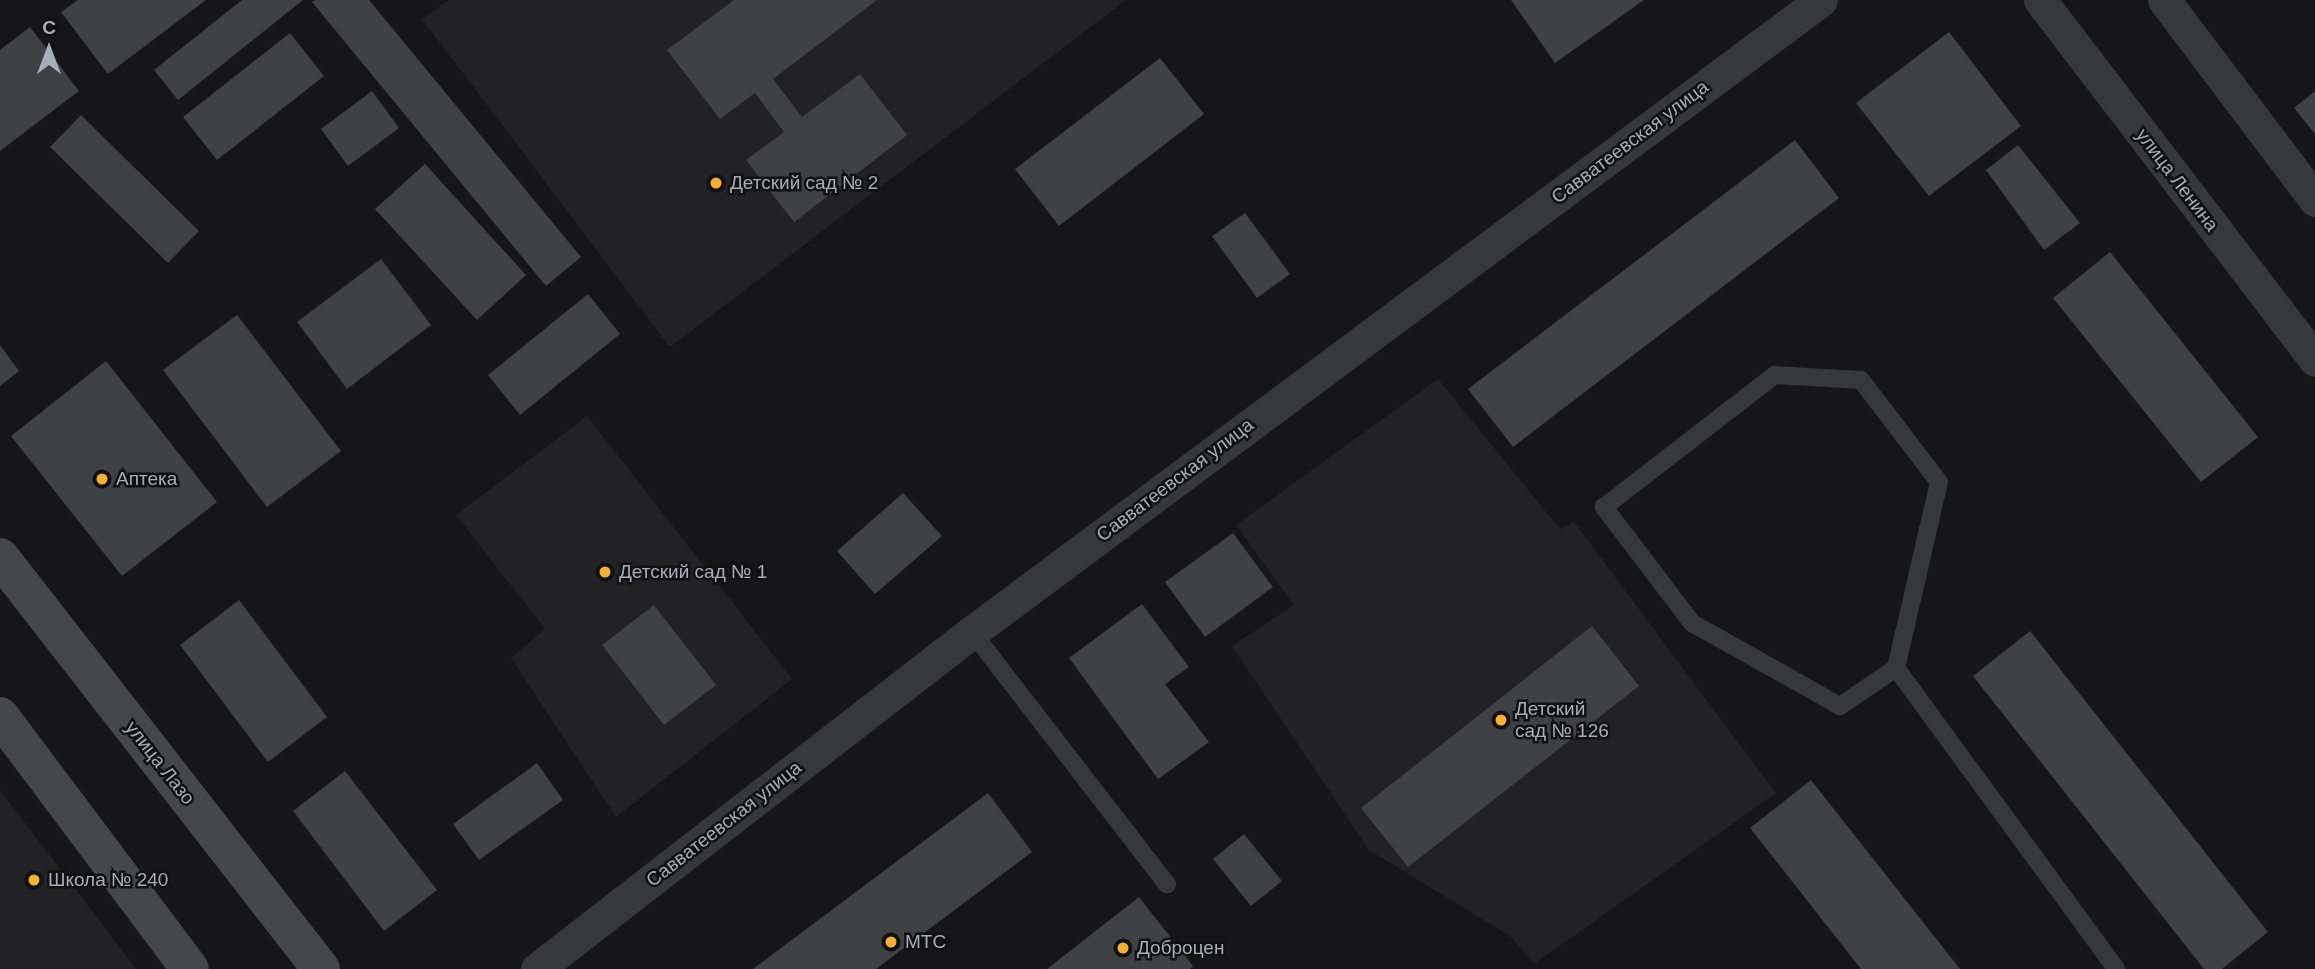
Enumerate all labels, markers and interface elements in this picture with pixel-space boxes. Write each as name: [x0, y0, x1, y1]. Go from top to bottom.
north arrow: [14, 14, 84, 84]
text: С: [42, 17, 56, 38]
street label: Савватеевская улица: [1547, 76, 1713, 208]
street label: улица Ленина: [2131, 124, 2223, 236]
place label: Детский сад № 2: [730, 172, 878, 194]
marker: Детский сад № 2: [708, 175, 724, 191]
street label: Савватеевская улица: [1092, 414, 1258, 546]
place label: Аптека: [116, 468, 177, 490]
marker: Аптека: [94, 471, 110, 487]
place label: Детский сад № 1: [619, 561, 767, 583]
marker: Детский сад № 1: [597, 564, 613, 580]
place label: Детский сад № 126: [1515, 698, 1609, 742]
marker: Детский сад № 126: [1493, 712, 1509, 728]
street label: улица Лазо: [120, 717, 200, 809]
street label: Савватеевская улица: [642, 756, 806, 892]
place label: Школа № 240: [48, 869, 168, 891]
marker: Школа № 240: [26, 872, 42, 888]
place label: МТС: [905, 931, 946, 953]
marker: МТС: [883, 934, 899, 950]
place label: Доброцен: [1137, 937, 1224, 959]
marker: Доброцен: [1115, 940, 1131, 956]

